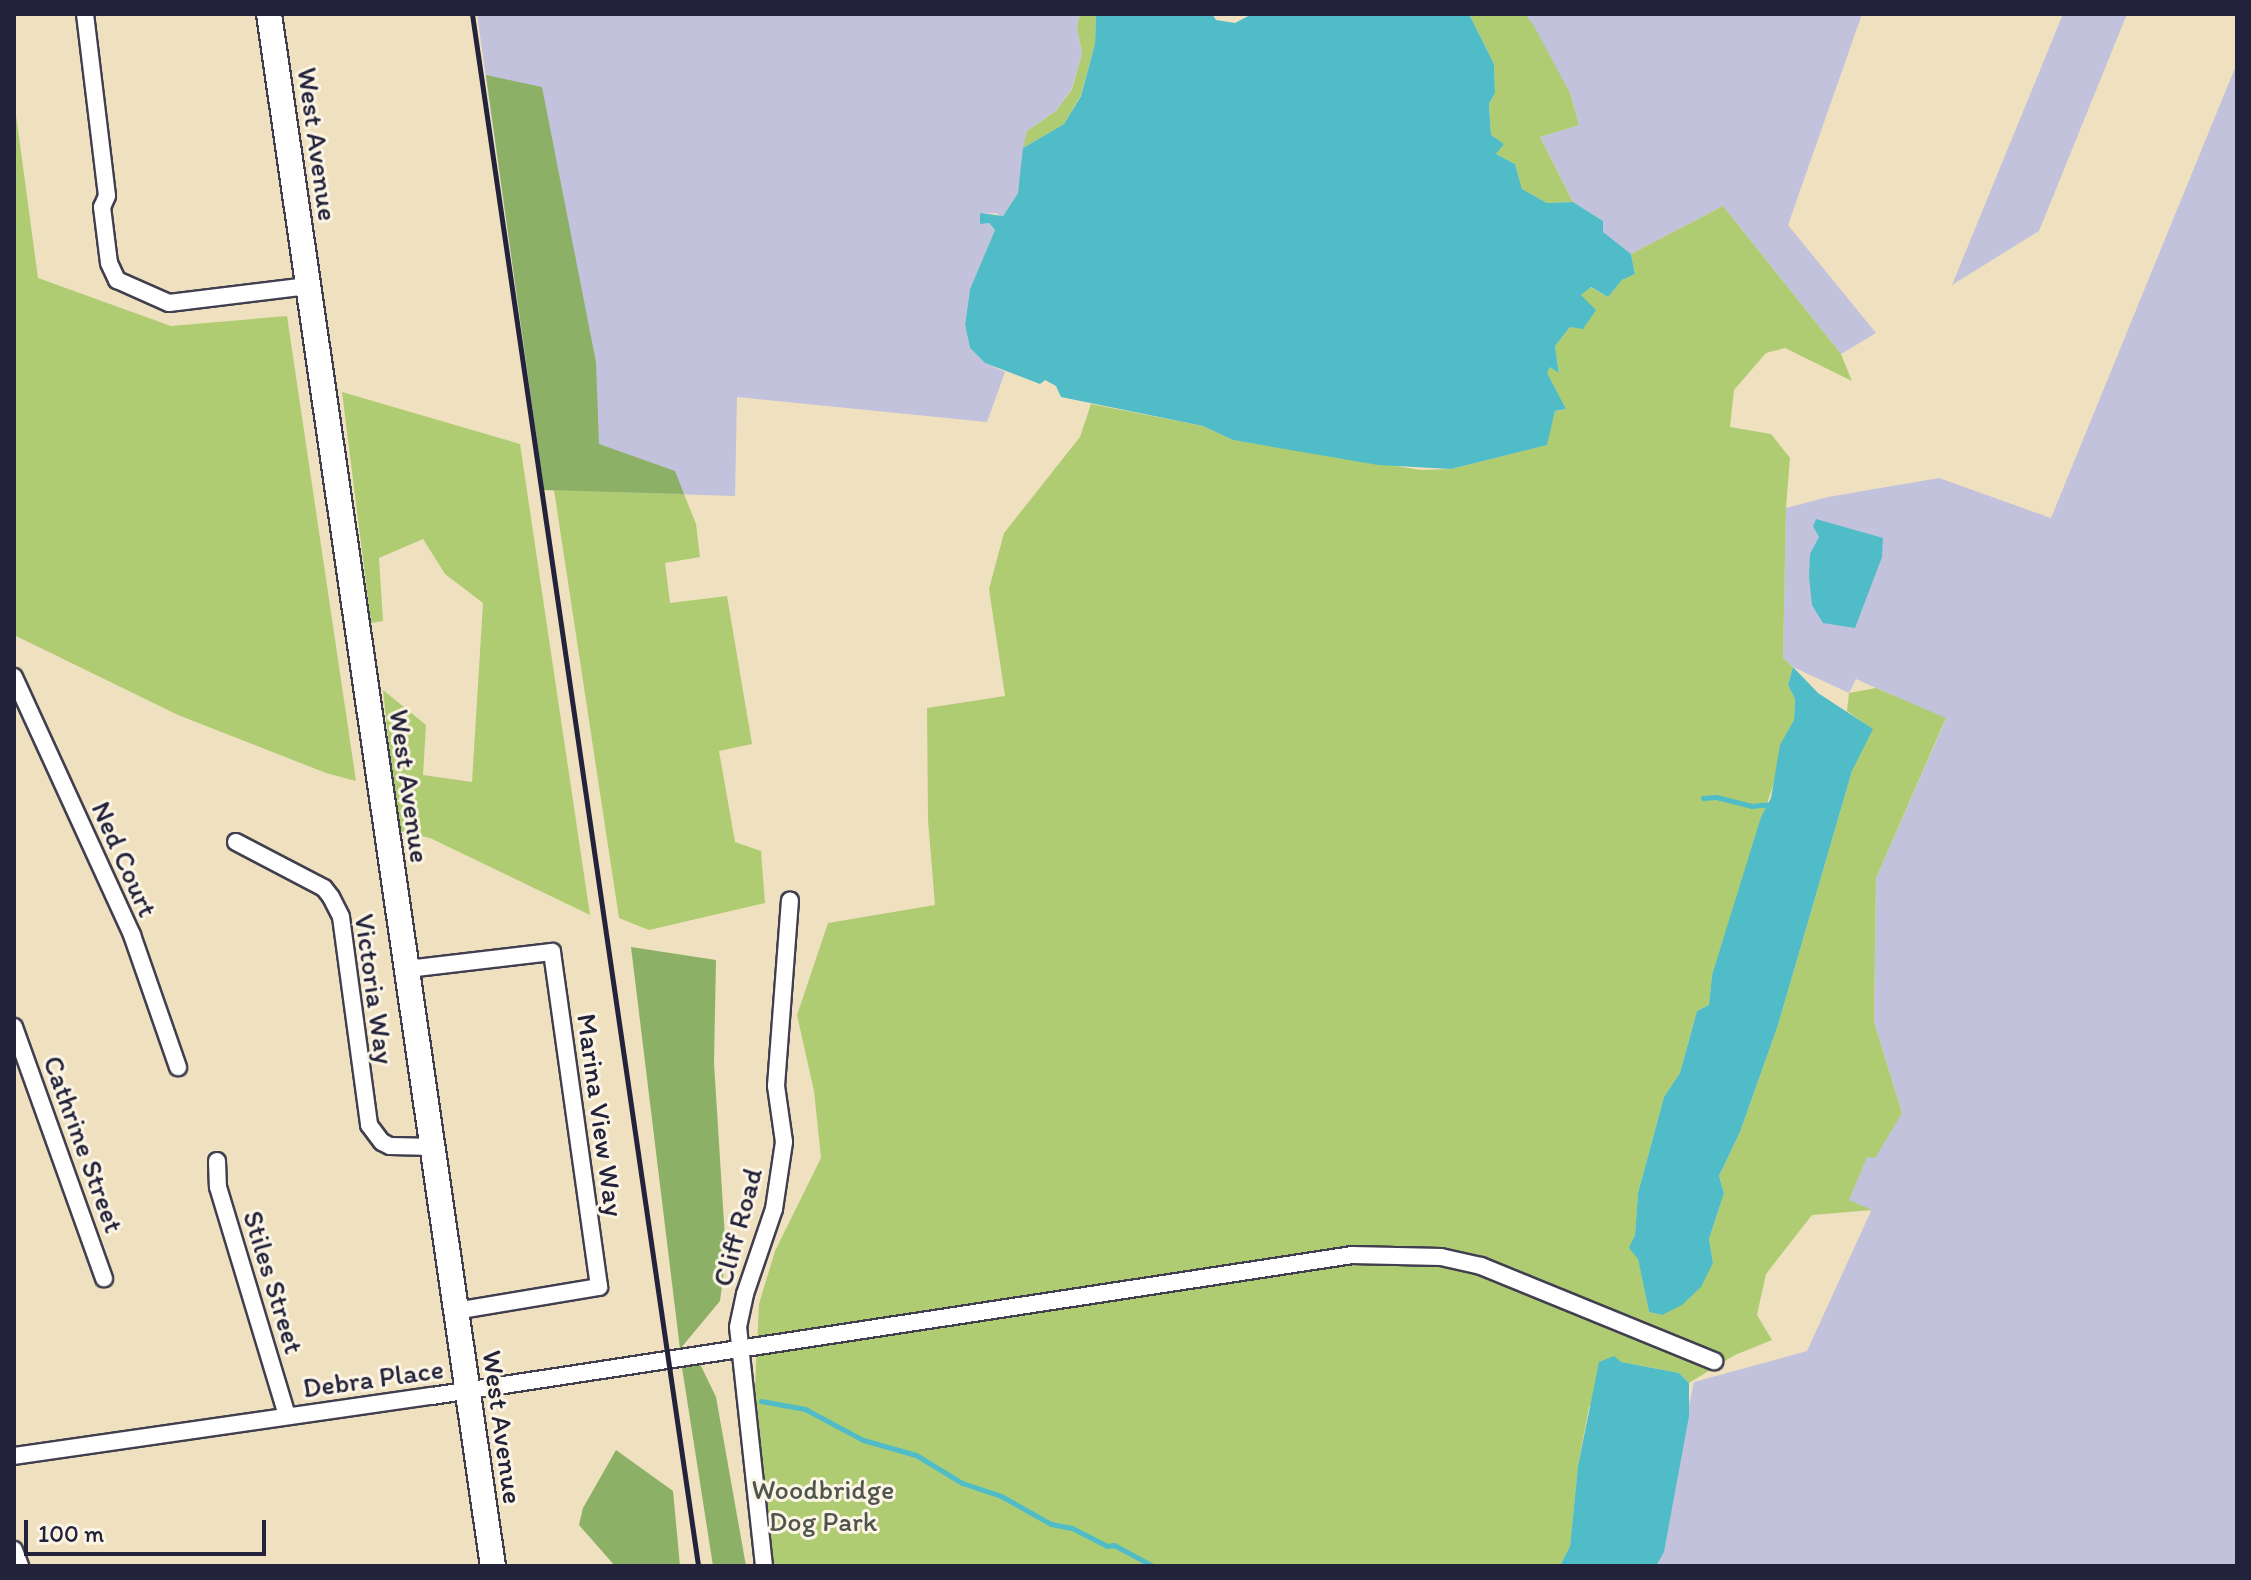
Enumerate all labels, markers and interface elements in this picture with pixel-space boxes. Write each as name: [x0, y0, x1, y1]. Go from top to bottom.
street label: West Avenue: [291, 66, 345, 222]
street label: West Avenue: [383, 708, 437, 864]
street label: Ned Court: [85, 796, 165, 922]
street label: Victoria Way: [348, 912, 402, 1066]
street label: Marina View Way: [570, 1012, 632, 1218]
street label: Cathrine Street: [37, 1051, 131, 1237]
street label: Cliff Road: [705, 1165, 769, 1289]
street label: Stiles Street: [236, 1207, 312, 1357]
street label: West Avenue: [476, 1349, 530, 1505]
street label: Debra Place: [301, 1352, 445, 1404]
park label: Woodbridge Dog Park: [752, 1472, 894, 1538]
scale bar: [28, 1504, 270, 1554]
text: 100 m: [38, 1519, 104, 1548]

